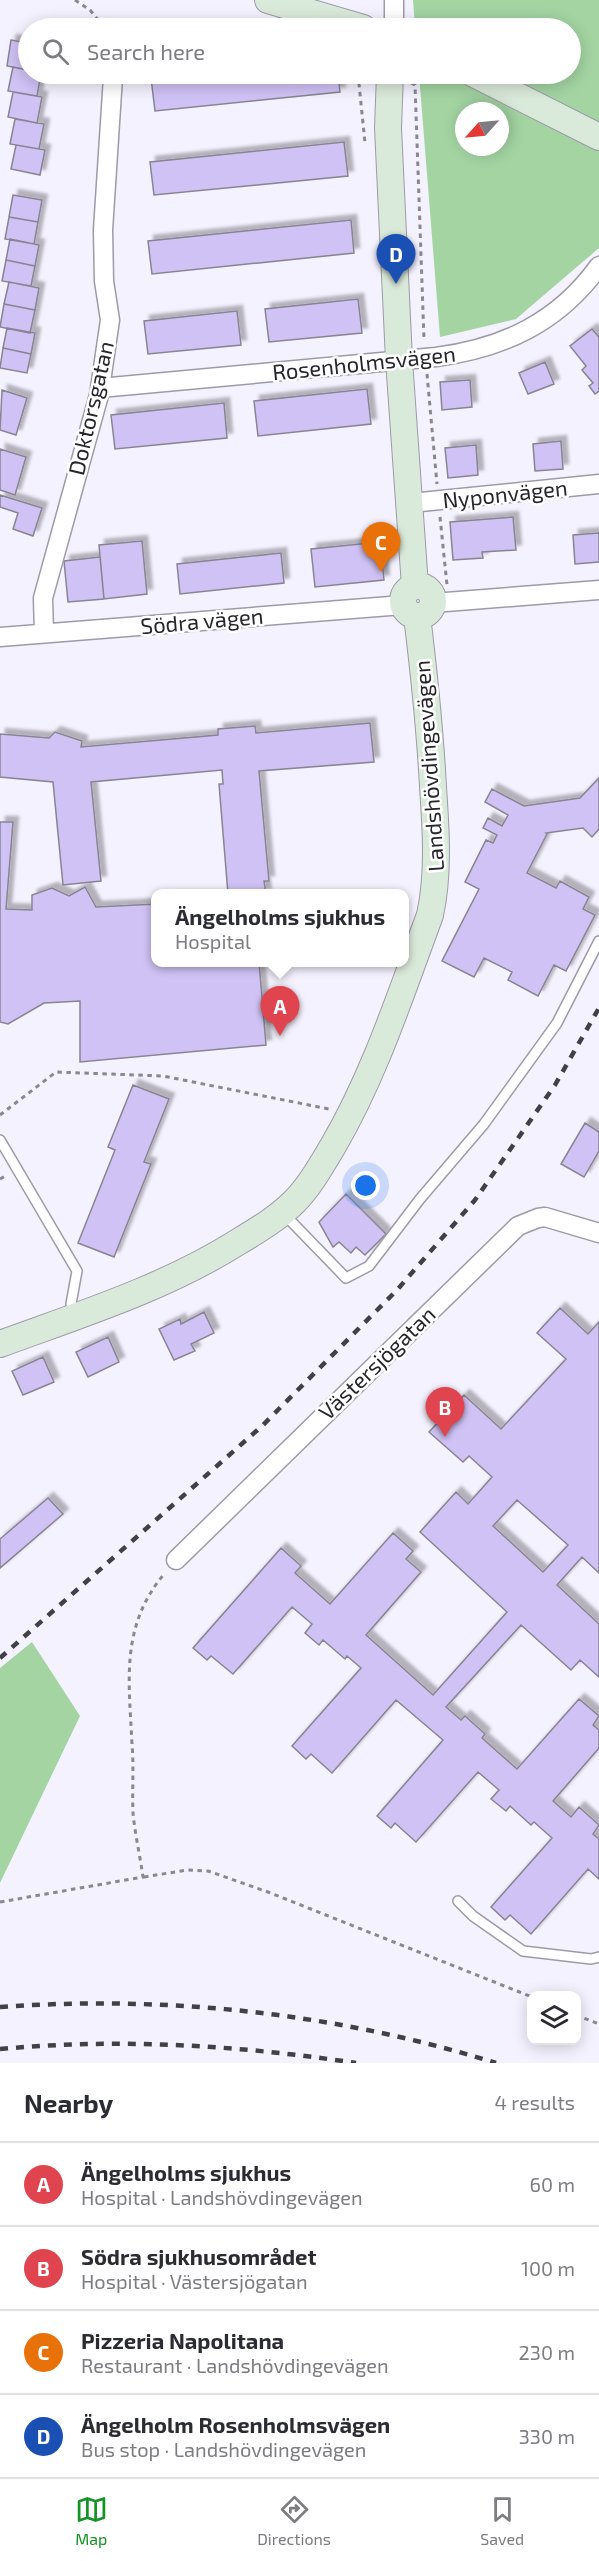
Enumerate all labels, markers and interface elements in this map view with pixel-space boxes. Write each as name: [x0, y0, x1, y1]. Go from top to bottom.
search box: [18, 18, 581, 84]
icon: search: [39, 35, 72, 68]
text: Search here: [87, 38, 205, 64]
north arrow: [455, 102, 509, 156]
pin: D: [376, 234, 416, 284]
street label: Doktorsgatan: [62, 338, 118, 477]
street label: Rosenholmsvägen: [271, 339, 457, 385]
street label: Nyponvägen: [441, 474, 569, 512]
pin: C: [362, 522, 400, 572]
street label: Södra vägen: [139, 602, 264, 638]
street label: Landshövdingevägen: [408, 659, 448, 873]
popup: [151, 889, 409, 967]
text: Ängelholms sjukhus: [175, 903, 385, 929]
text: Hospital: [175, 929, 251, 953]
pin: A: [260, 986, 300, 1036]
your location: [351, 1171, 380, 1200]
street label: Västersjögatan: [313, 1300, 441, 1425]
pin: B: [426, 1388, 464, 1437]
map controls: [527, 1991, 581, 2045]
button: layers: [527, 1991, 581, 2045]
text: Nearby: [24, 2087, 113, 2118]
text: 4 results: [495, 2090, 575, 2114]
text: Ängelholms sjukhus: [81, 2159, 291, 2185]
text: A: [37, 2172, 50, 2196]
text: 60 m: [530, 2172, 575, 2196]
text: Hospital · Landshövdingevägen: [81, 2185, 363, 2209]
text: Södra sjukhusområdet: [81, 2243, 317, 2269]
text: B: [37, 2256, 50, 2280]
text: 100 m: [521, 2256, 575, 2280]
text: Hospital · Västersjögatan: [81, 2269, 308, 2293]
text: Pizzeria Napolitana: [81, 2327, 284, 2353]
text: C: [38, 2340, 49, 2364]
text: 230 m: [519, 2340, 575, 2364]
text: Restaurant · Landshövdingevägen: [81, 2353, 389, 2377]
text: Ängelholm Rosenholmsvägen: [81, 2411, 390, 2437]
text: D: [37, 2424, 50, 2448]
text: 330 m: [519, 2424, 575, 2448]
text: Bus stop · Landshövdingevägen: [81, 2437, 366, 2461]
tab: Map: [75, 2493, 108, 2548]
tab: Directions: [257, 2493, 331, 2548]
tab: Saved: [480, 2493, 524, 2548]

